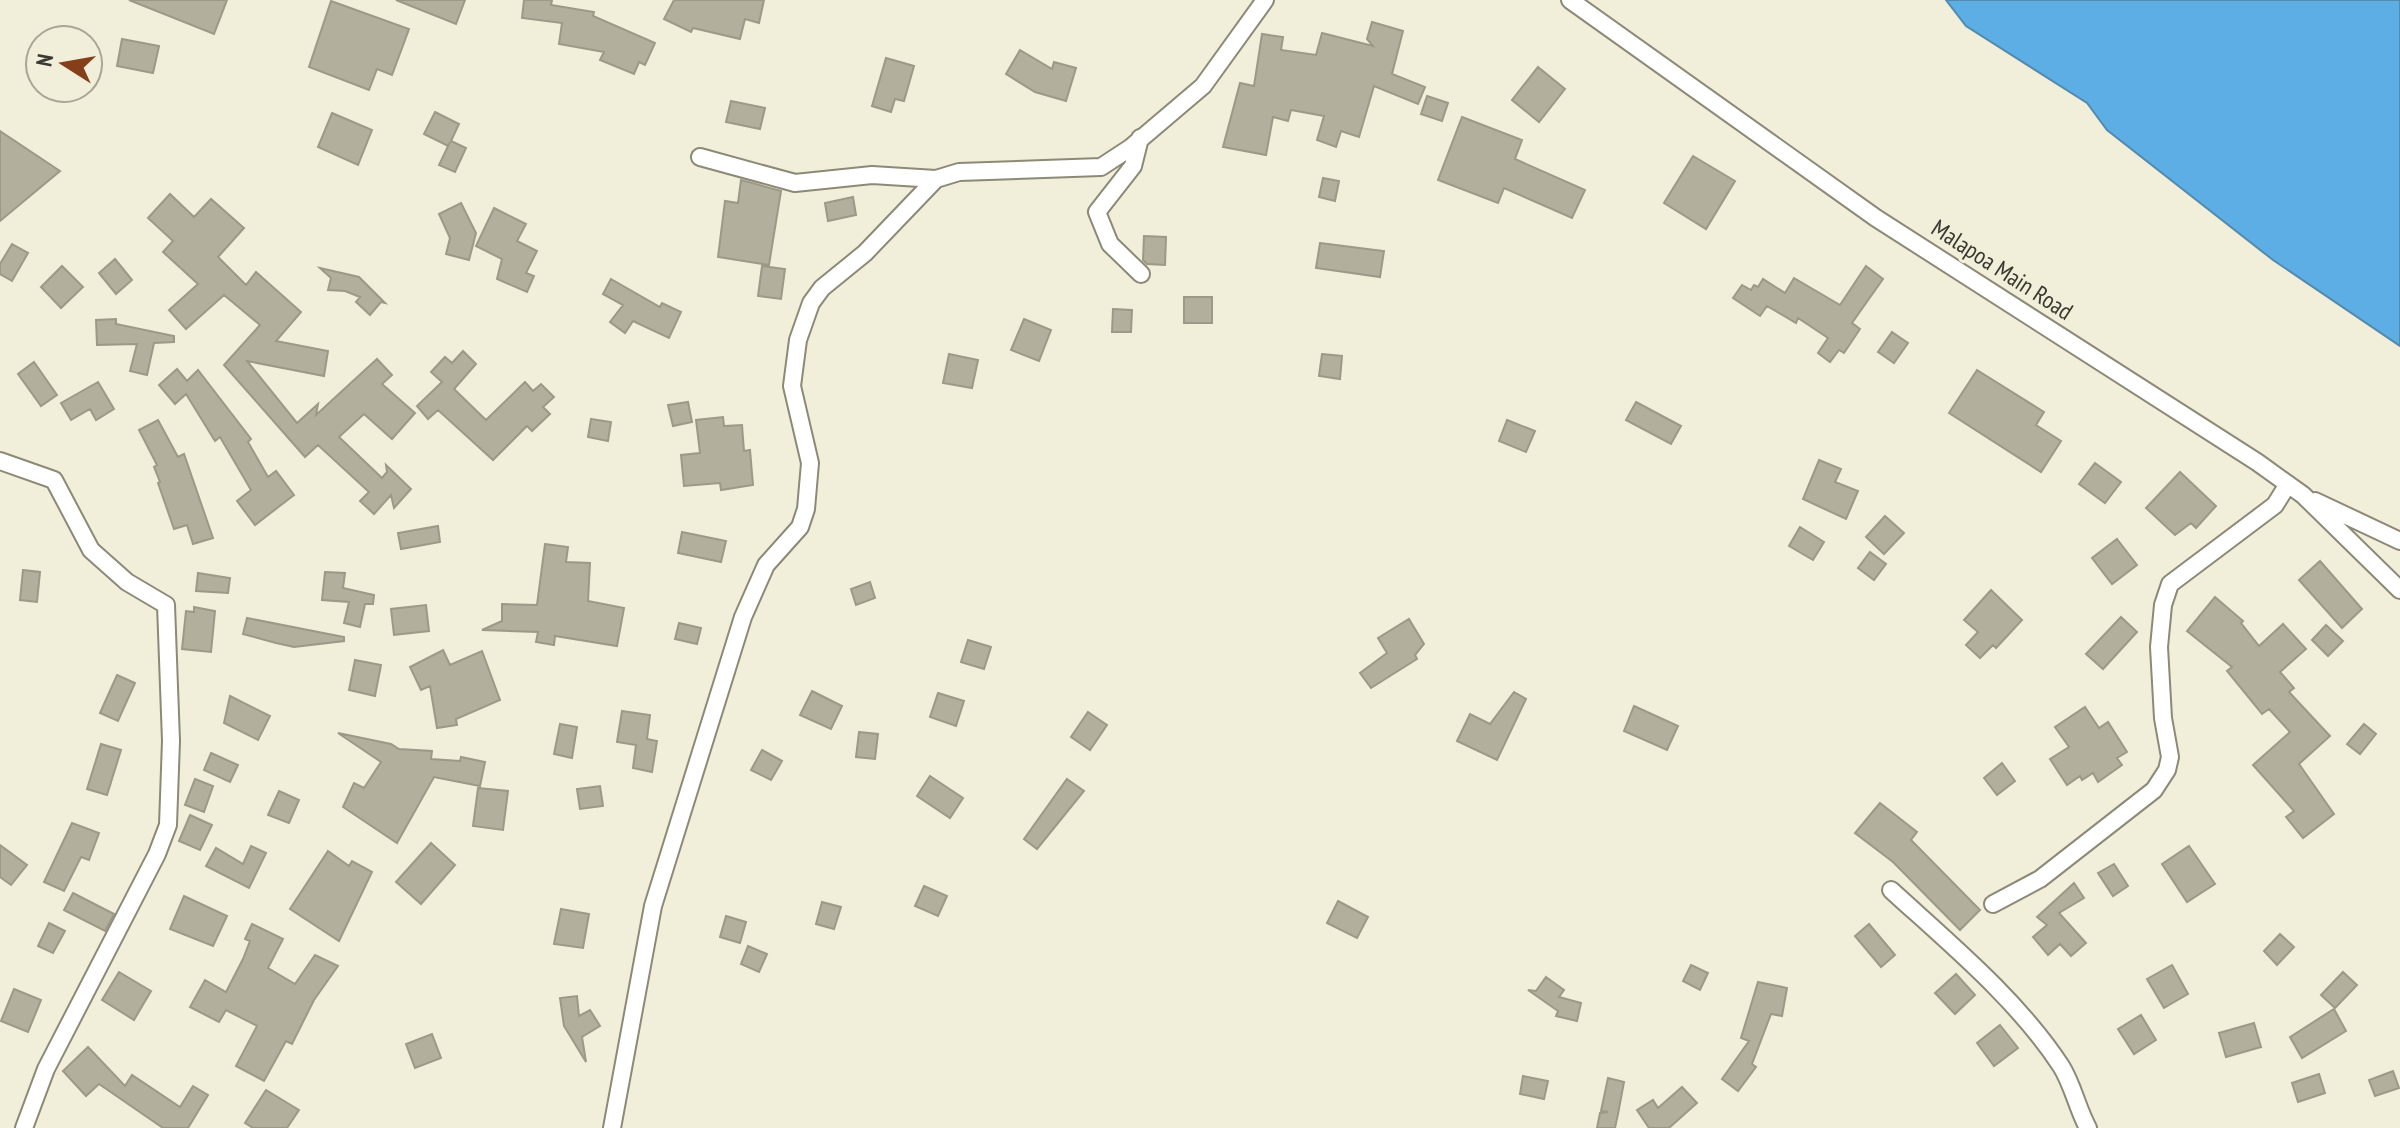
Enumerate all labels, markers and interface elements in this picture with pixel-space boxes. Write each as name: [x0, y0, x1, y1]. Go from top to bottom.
north arrow: [24, 24, 104, 104]
text: N: [29, 52, 59, 69]
street label: Malapoa Main Road: [1926, 212, 2079, 327]

